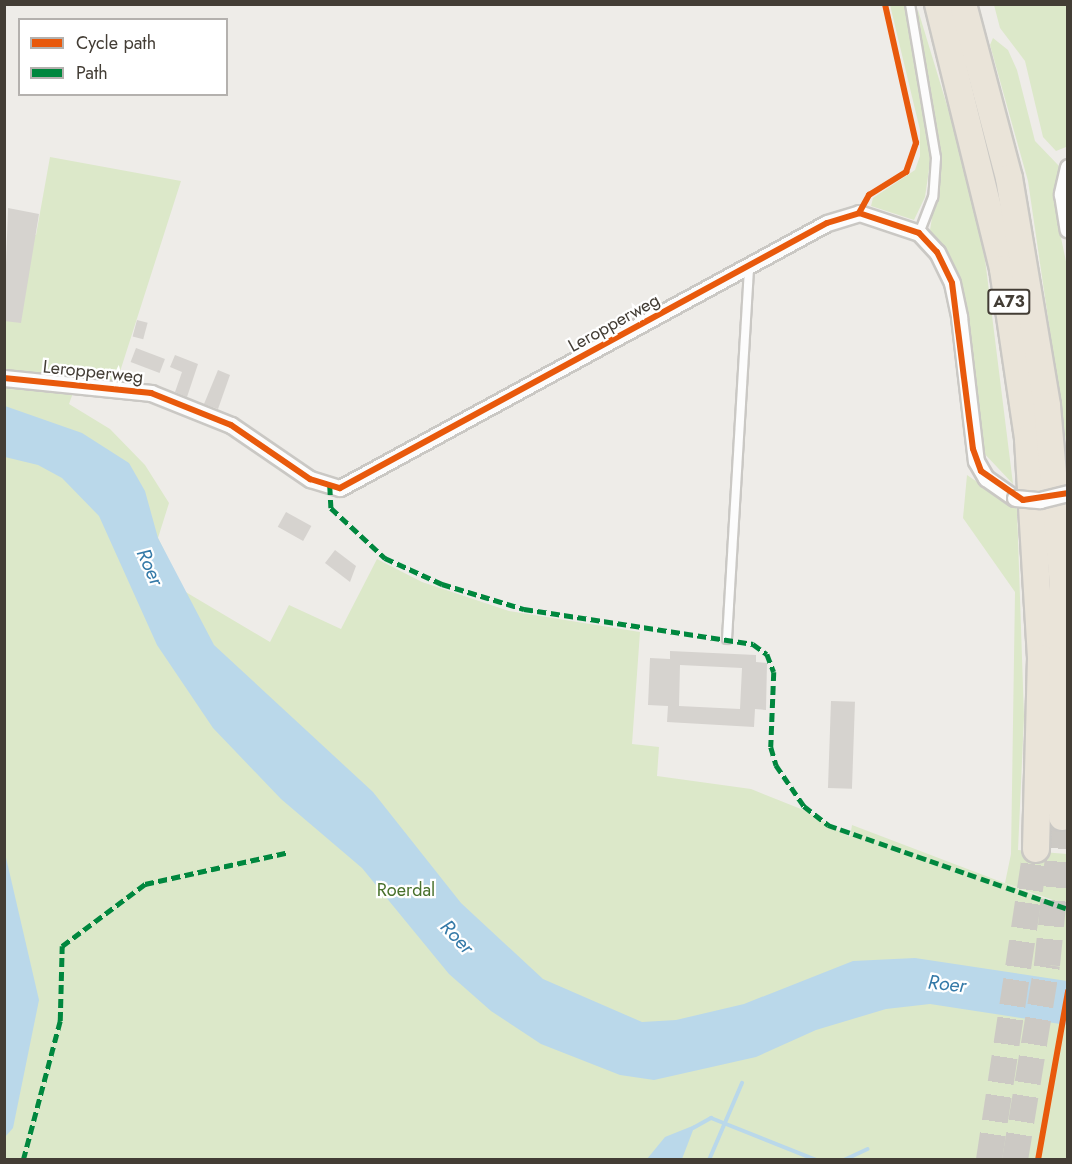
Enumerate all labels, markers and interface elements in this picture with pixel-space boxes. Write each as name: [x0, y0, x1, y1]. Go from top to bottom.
legend: [18, 18, 228, 96]
text: Cycle path: [76, 30, 156, 56]
text: Path: [76, 60, 108, 86]
street label: Leropperweg: [565, 289, 663, 357]
road number: A73: [986, 289, 1032, 315]
street label: Leropperweg: [42, 356, 144, 388]
water label: Roer: [131, 545, 169, 589]
park label: Roerdal: [377, 879, 435, 901]
water label: Roer: [435, 915, 479, 959]
water label: Roer: [927, 970, 967, 998]

